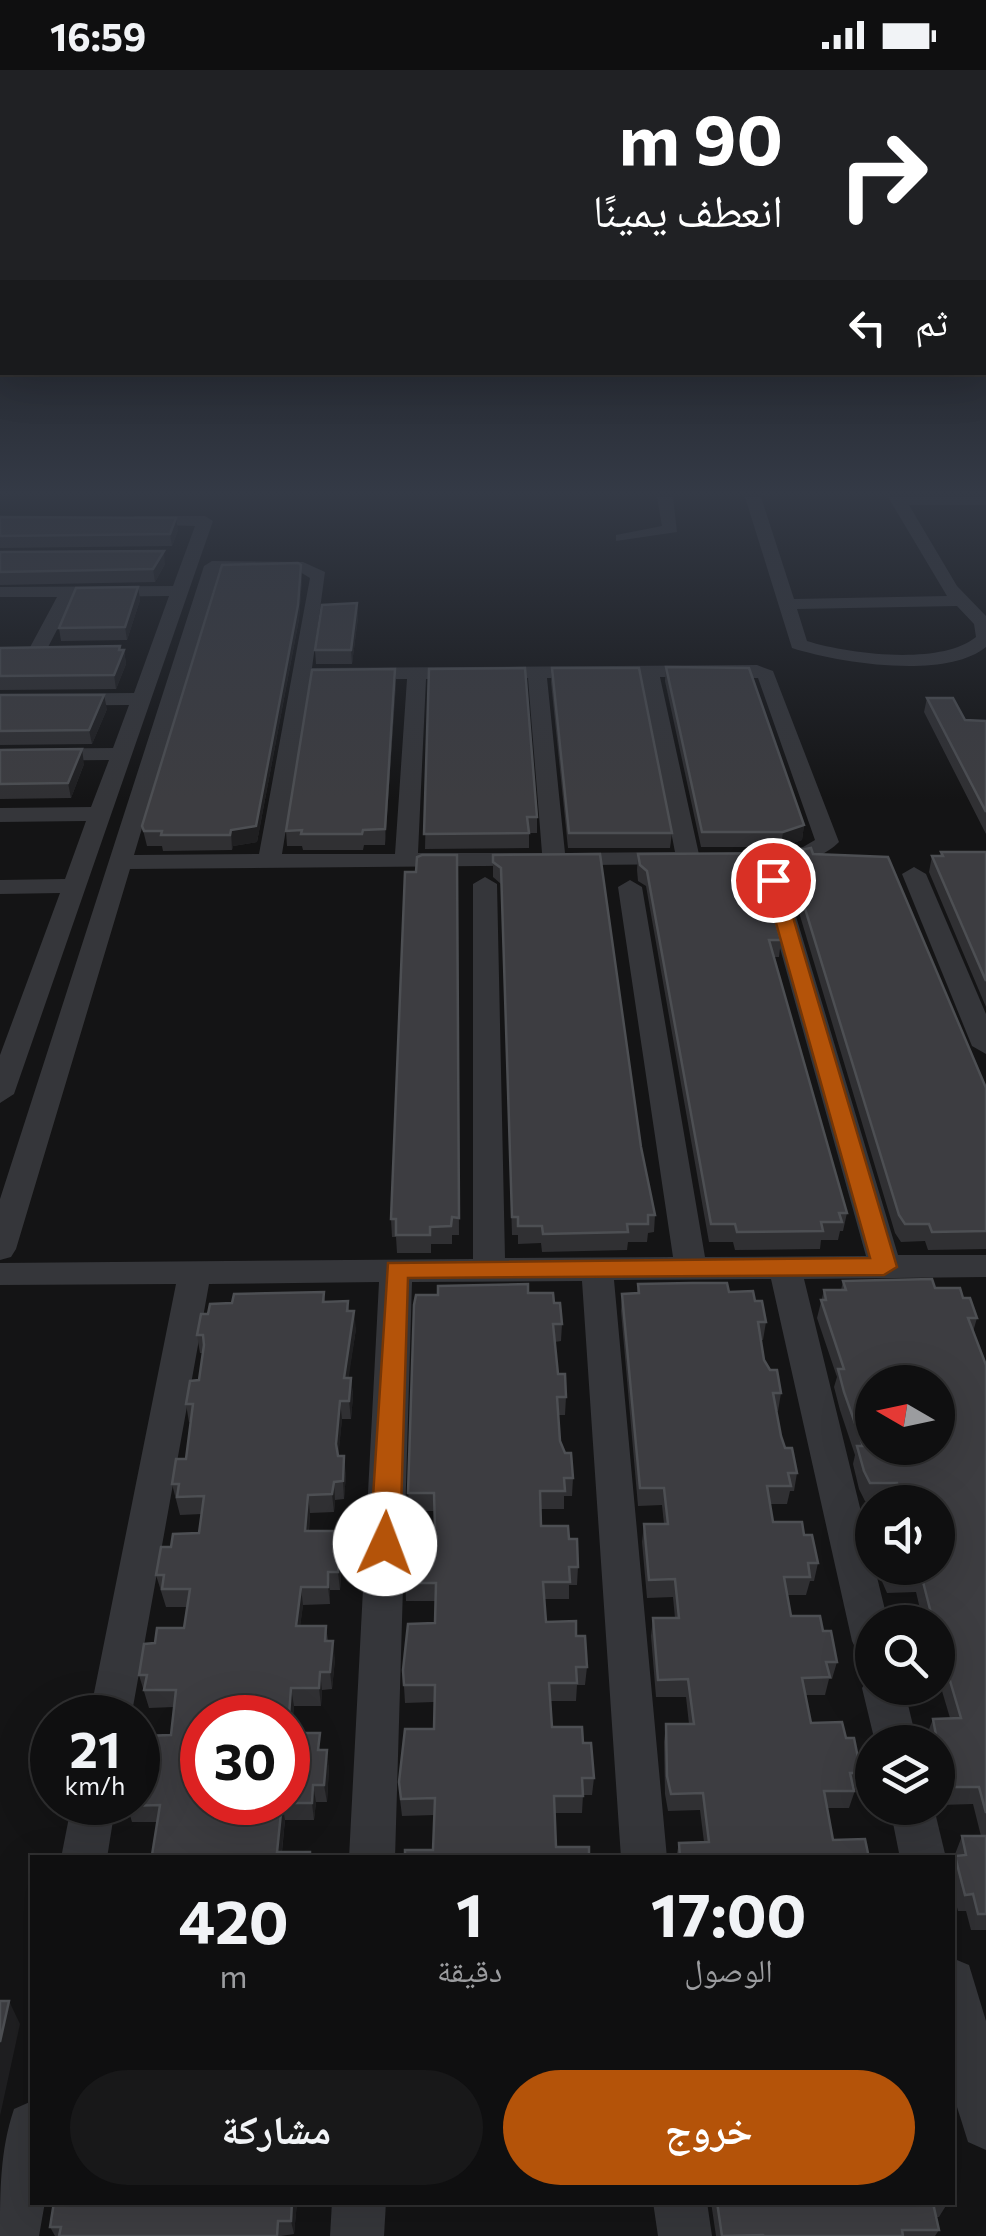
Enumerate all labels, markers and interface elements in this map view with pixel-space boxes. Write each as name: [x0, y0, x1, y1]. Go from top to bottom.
text: 16:59: [50, 12, 146, 59]
text: 90 m: [619, 94, 783, 179]
icon: right: [818, 110, 948, 240]
text: انعطف يمينًا: [593, 181, 783, 236]
text: ثم: [915, 297, 948, 344]
icon: left: [840, 300, 895, 355]
pin: [731, 838, 816, 923]
icon: arrive: [746, 853, 801, 908]
north arrow: [855, 1365, 955, 1465]
map controls: [855, 1365, 955, 1825]
button: sound: [855, 1485, 955, 1585]
position arrow: [333, 1492, 437, 1596]
button: search: [855, 1605, 955, 1705]
speed limit sign: 30: [180, 1695, 310, 1825]
text: 21: [69, 1717, 121, 1778]
button: layers: [855, 1725, 955, 1825]
text: km/h: [65, 1770, 125, 1800]
text: 1: [456, 1876, 483, 1949]
text: 17:00: [651, 1876, 806, 1949]
text: 420: [179, 1883, 289, 1956]
text: دقيقة: [437, 1949, 502, 1989]
text: الوصول: [684, 1949, 773, 1989]
text: m: [220, 1955, 248, 1995]
button: مشاركة: [70, 2070, 483, 2185]
button: خروج: [503, 2070, 915, 2185]

